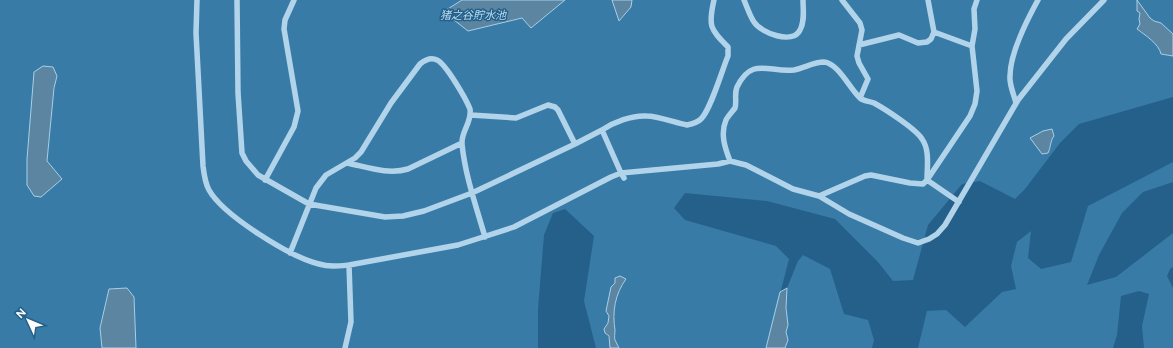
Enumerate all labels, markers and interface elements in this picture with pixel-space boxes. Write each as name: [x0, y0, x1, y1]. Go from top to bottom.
water label: 猪之谷貯水池: [440, 9, 507, 22]
north arrow: [8, 300, 48, 340]
text: N: [14, 306, 29, 321]

